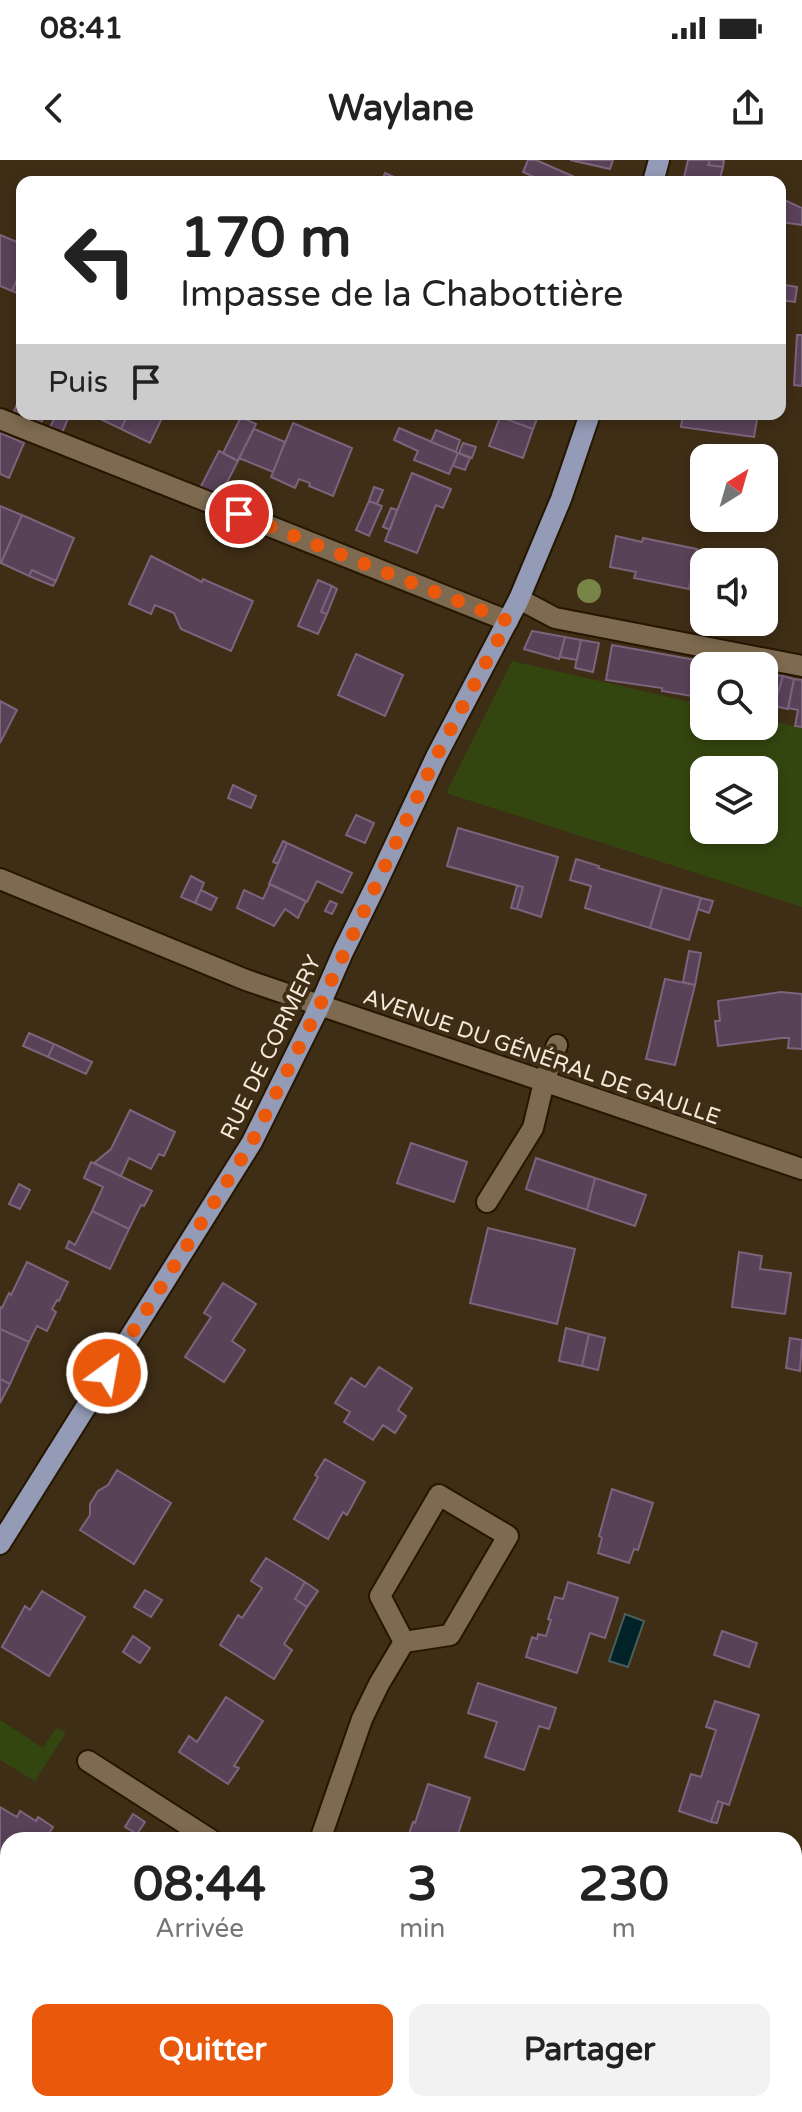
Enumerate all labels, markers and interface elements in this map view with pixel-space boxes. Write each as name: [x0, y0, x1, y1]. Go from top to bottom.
text: 08:41: [40, 10, 123, 47]
icon: back: [32, 86, 76, 130]
icon: share: [726, 86, 770, 130]
text: Waylane: [328, 87, 474, 130]
text: 170 m: [180, 205, 351, 272]
icon: left: [48, 208, 152, 312]
text: Impasse de la Chabottière: [180, 273, 623, 316]
icon: arrive: [124, 360, 168, 404]
text: Puis: [48, 364, 108, 401]
north arrow: [690, 444, 778, 532]
map controls: [690, 444, 778, 844]
pin: [205, 480, 273, 548]
icon: arrive: [217, 492, 261, 536]
button: sound: [690, 548, 778, 636]
button: search: [690, 652, 778, 740]
button: layers: [690, 756, 778, 844]
street label: RUE DE CORMERY: [215, 951, 327, 1144]
street label: AVENUE DU GÉNÉRAL DE GAULLE: [360, 983, 724, 1130]
position arrow: [65, 1331, 149, 1415]
text: 08:44: [133, 1856, 266, 1914]
text: 3: [407, 1856, 437, 1914]
text: 230: [578, 1856, 669, 1914]
text: Arrivée: [155, 1913, 244, 1944]
text: min: [399, 1913, 445, 1944]
text: m: [612, 1913, 636, 1944]
button: Quitter: [32, 2004, 393, 2096]
button: Partager: [409, 2004, 770, 2096]

